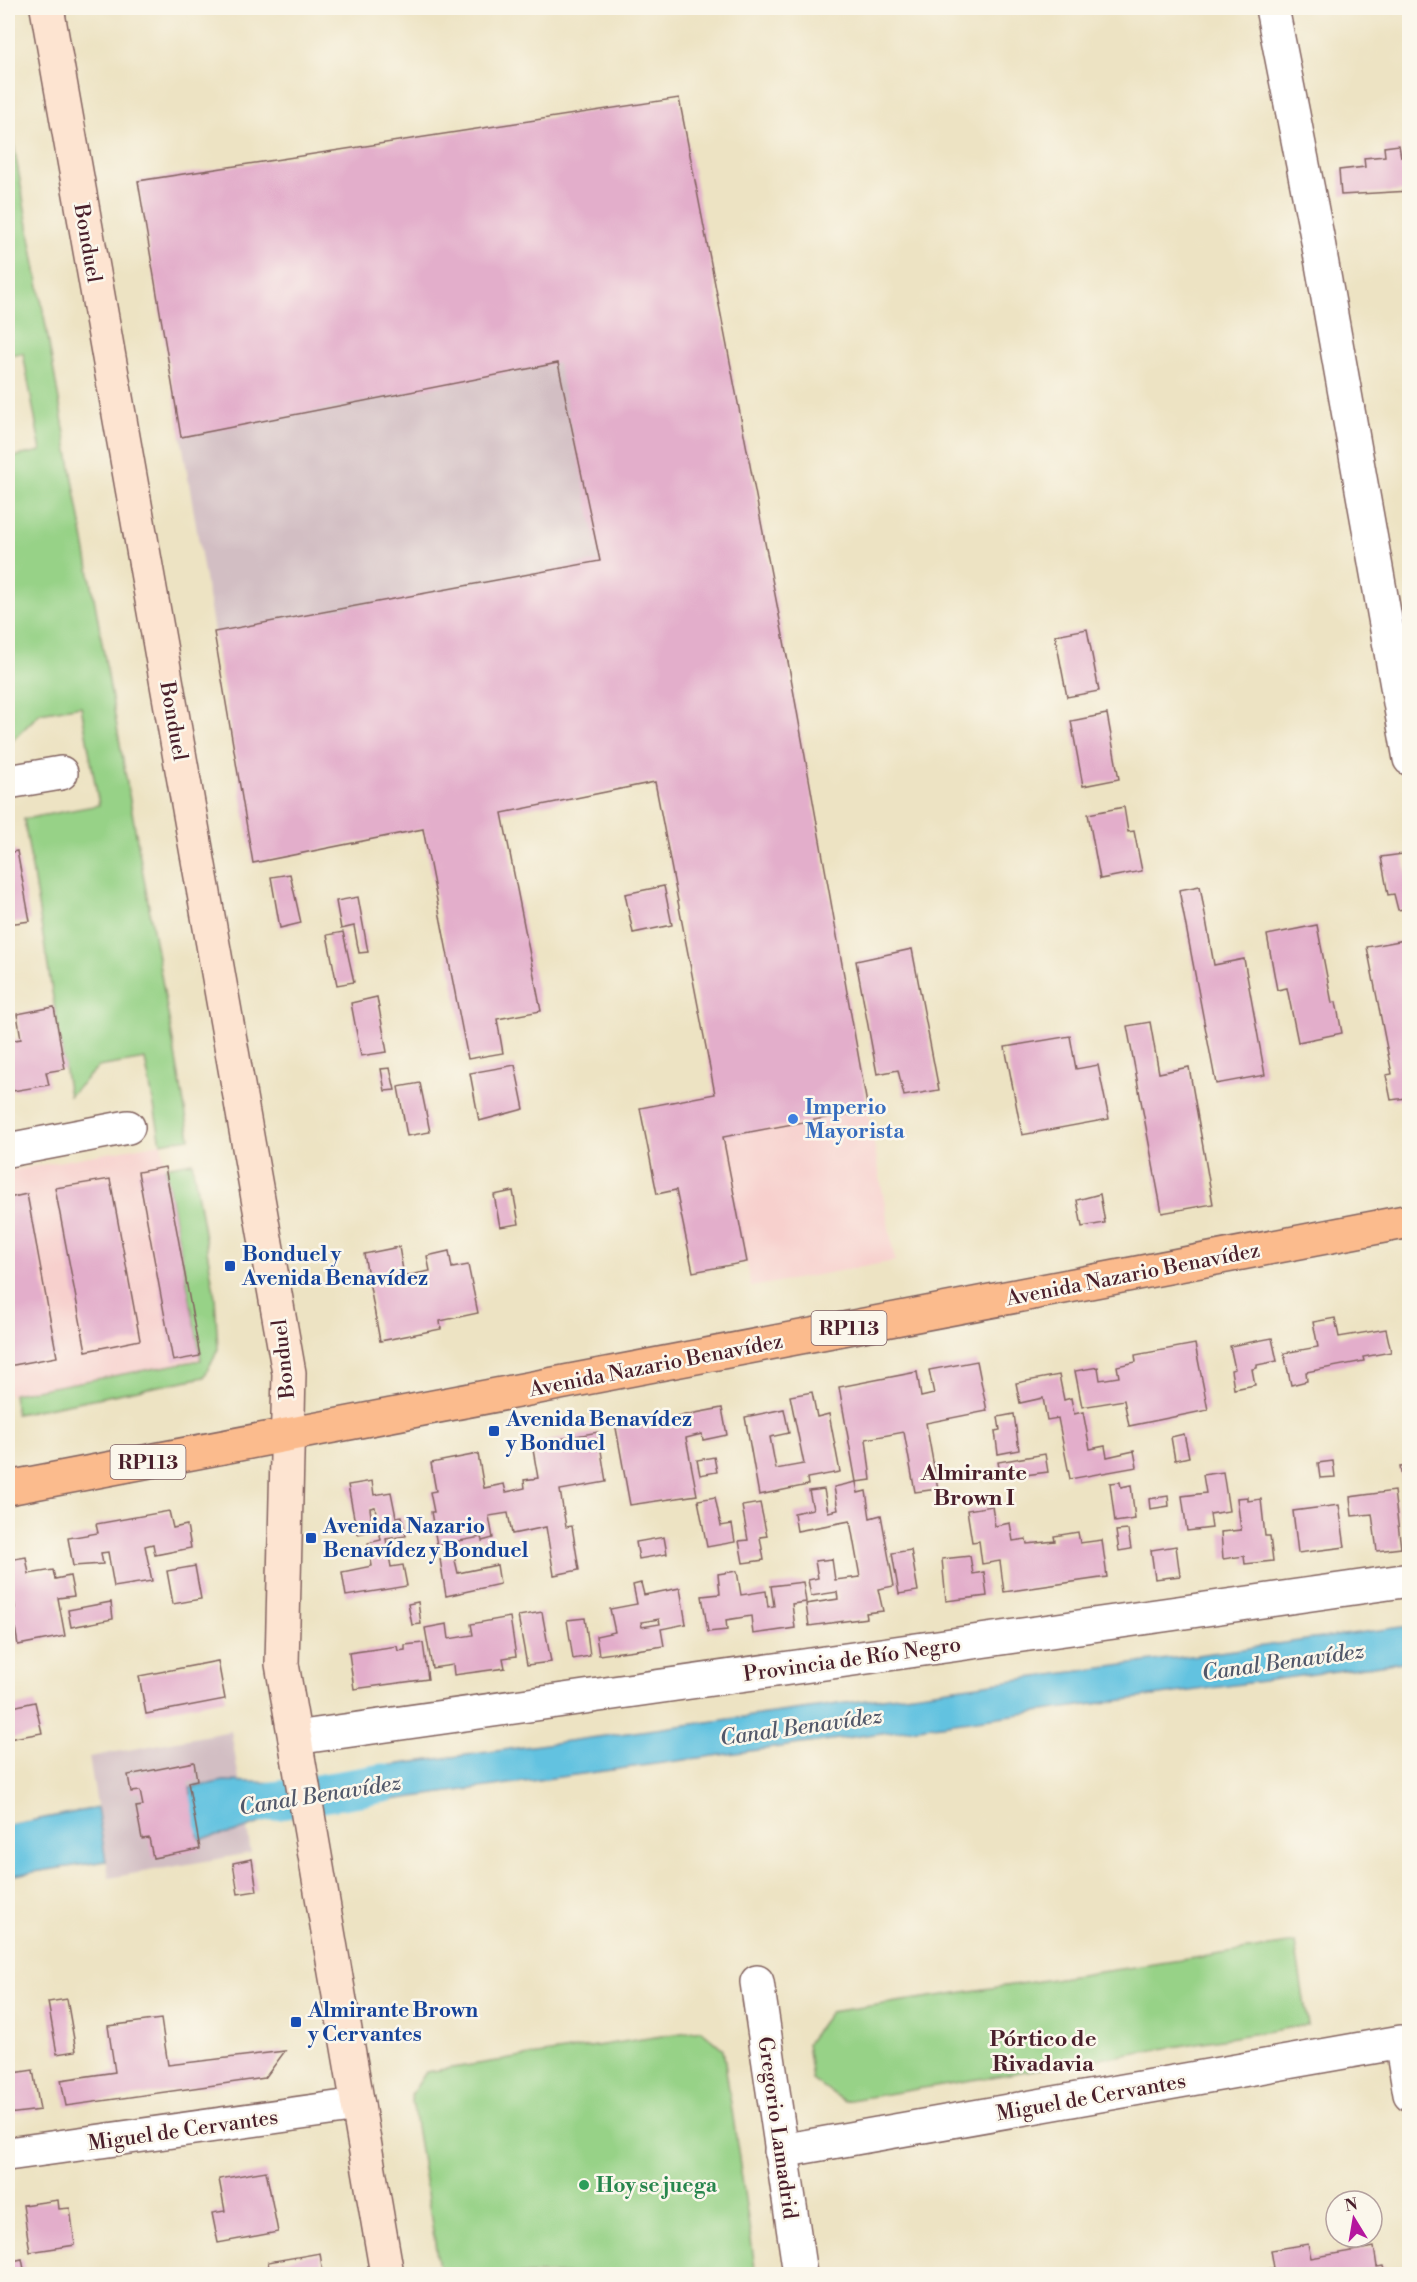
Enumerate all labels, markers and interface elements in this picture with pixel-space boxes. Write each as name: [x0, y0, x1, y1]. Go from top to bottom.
street label: Bonduel: [67, 201, 107, 285]
street label: Bonduel: [153, 679, 193, 763]
place label: Imperio Mayorista: [805, 1095, 905, 1145]
marker: Imperio Mayorista: [786, 1112, 800, 1126]
street label: Avenida Nazario Benavídez: [1003, 1238, 1262, 1313]
place label: Bonduel y Avenida Benavídez: [241, 1242, 428, 1292]
marker: Bonduel y Avenida Benavídez: [223, 1259, 237, 1273]
road number: RP113: [812, 1311, 886, 1345]
street label: Bonduel: [267, 1318, 301, 1401]
street label: Avenida Nazario Benavídez: [526, 1329, 785, 1404]
place label: Avenida Benavídez y Bonduel: [505, 1407, 692, 1457]
marker: Avenida Benavídez y Bonduel: [487, 1424, 501, 1438]
road number: RP113: [110, 1445, 186, 1479]
district label: Almirante Brown I: [920, 1460, 1027, 1512]
place label: Avenida Nazario Benavídez y Bonduel: [322, 1514, 529, 1564]
marker: Avenida Nazario Benavídez y Bonduel: [304, 1531, 318, 1545]
street label: Provincia de Río Negro: [742, 1632, 963, 1688]
water label: Canal Benavídez: [1200, 1638, 1366, 1687]
water label: Canal Benavídez: [718, 1703, 884, 1752]
water label: Canal Benavídez: [237, 1769, 403, 1822]
place label: Almirante Brown y Cervantes: [307, 1998, 478, 2048]
marker: Almirante Brown y Cervantes: [289, 2015, 303, 2029]
district label: Pórtico de Rivadavia: [989, 2026, 1097, 2078]
street label: Gregorio Lamadrid: [751, 2035, 803, 2221]
street label: Miguel de Cervantes: [994, 2069, 1188, 2127]
street label: Miguel de Cervantes: [86, 2105, 280, 2157]
place label: Hoy se juega: [596, 2173, 718, 2199]
marker: Hoy se juega: [577, 2178, 591, 2192]
north arrow: [1324, 2189, 1384, 2249]
text: N: [1343, 2194, 1360, 2216]

